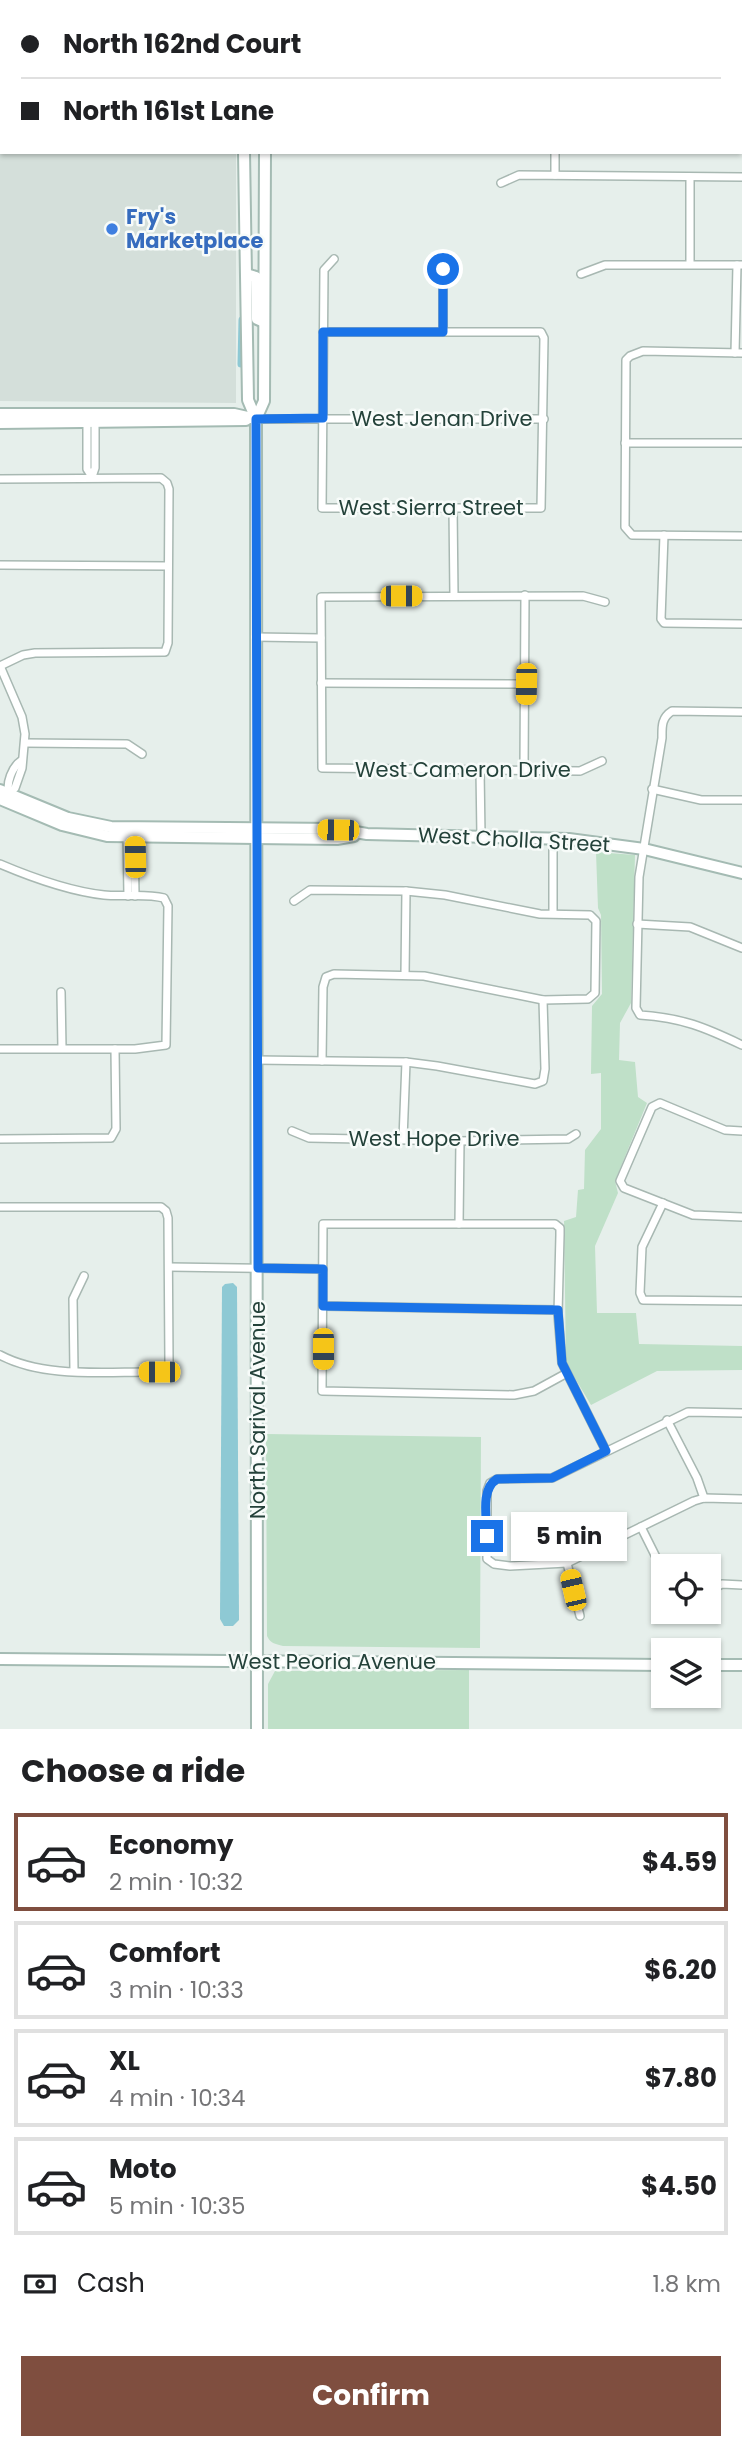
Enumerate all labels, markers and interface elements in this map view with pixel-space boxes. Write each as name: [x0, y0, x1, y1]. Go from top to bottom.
text: North 162nd Court: [63, 26, 301, 62]
text: North 161st Lane: [63, 93, 274, 129]
place label: Fry's Marketplace: [126, 202, 263, 255]
marker: Fry's Marketplace: [104, 221, 120, 237]
route start: [427, 253, 459, 285]
street label: West Jenan Drive: [351, 404, 533, 433]
street label: West Sierra Street: [338, 493, 524, 522]
car: [381, 586, 423, 607]
car: [516, 663, 537, 705]
street label: West Cameron Drive: [355, 755, 571, 784]
car: [317, 819, 360, 841]
street label: West Cholla Street: [417, 820, 611, 859]
car: [125, 836, 146, 878]
street label: West Hope Drive: [348, 1124, 520, 1153]
street label: North Sarival Avenue: [243, 1301, 272, 1519]
car: [313, 1328, 334, 1370]
car: [139, 1362, 181, 1383]
callout: 5 min: [512, 1512, 627, 1560]
route end: [471, 1520, 503, 1552]
text: 5 min: [536, 1520, 602, 1552]
map controls: [651, 1554, 721, 1708]
button: locate: [651, 1554, 721, 1624]
car: [559, 1567, 588, 1613]
button: layers: [651, 1638, 721, 1708]
street label: West Peoria Avenue: [228, 1647, 436, 1676]
text: Choose a ride: [21, 1748, 245, 1793]
text: Economy: [109, 1827, 233, 1863]
icon: car: [25, 1831, 88, 1894]
text: $4.59: [642, 1844, 717, 1880]
text: 2 min · 10:32: [109, 1866, 243, 1898]
text: Comfort: [109, 1935, 221, 1971]
icon: car: [25, 1939, 88, 2002]
text: $6.20: [644, 1952, 717, 1988]
text: 3 min · 10:33: [109, 1974, 244, 2006]
text: XL: [109, 2043, 140, 2079]
icon: car: [25, 2047, 88, 2110]
text: $7.80: [645, 2060, 717, 2096]
text: 4 min · 10:34: [109, 2082, 246, 2114]
text: Moto: [109, 2151, 177, 2187]
icon: car: [25, 2155, 88, 2218]
text: $4.50: [641, 2168, 717, 2204]
text: 5 min · 10:35: [109, 2190, 246, 2222]
icon: cash: [21, 2265, 59, 2303]
text: Cash: [77, 2265, 145, 2301]
text: 1.8 km: [653, 2268, 721, 2300]
button: Confirm: [21, 2356, 721, 2436]

